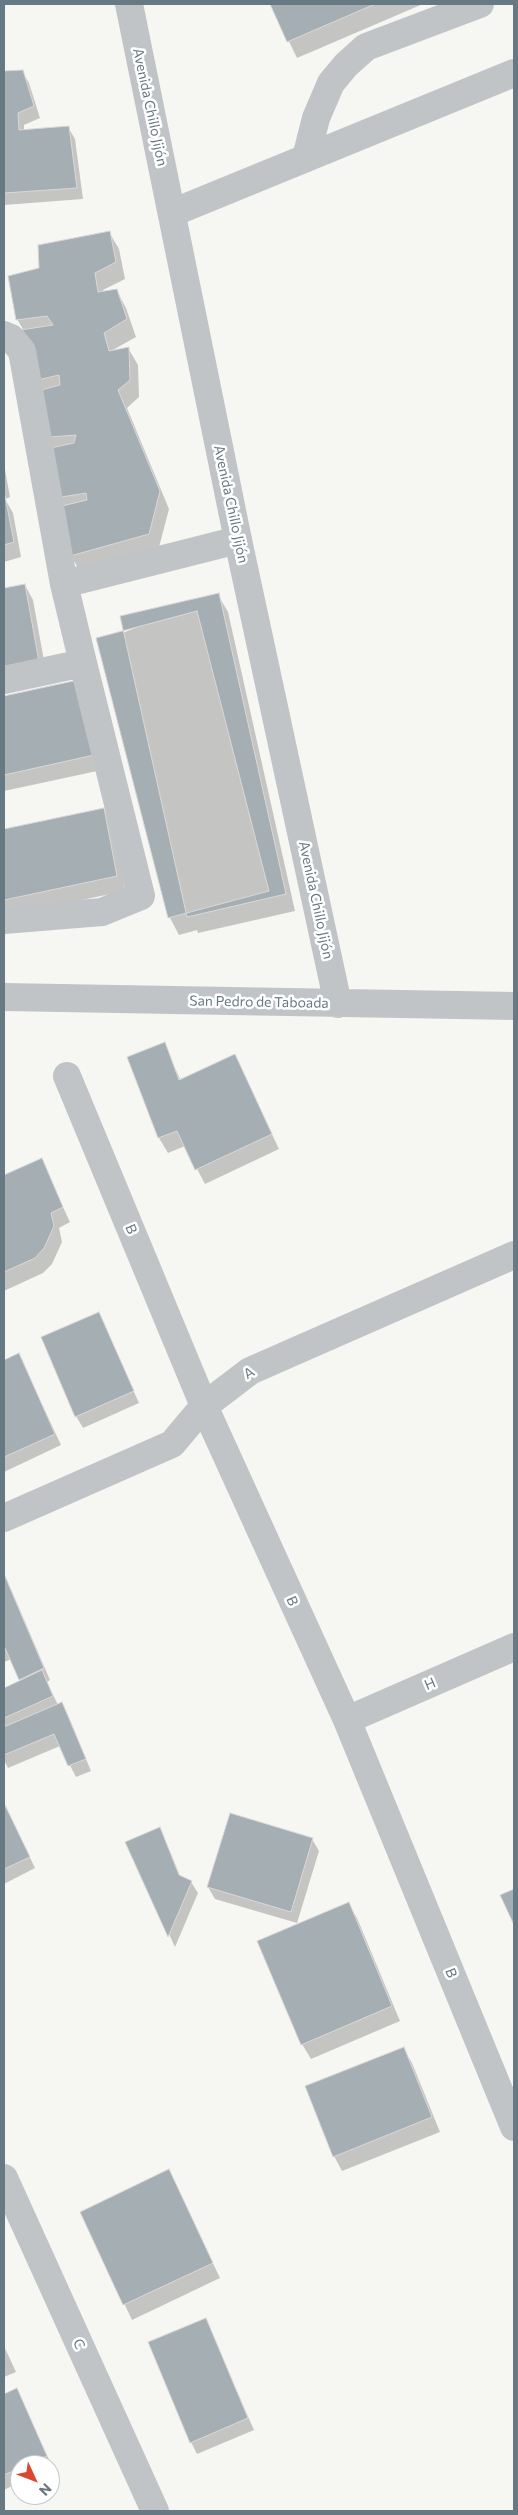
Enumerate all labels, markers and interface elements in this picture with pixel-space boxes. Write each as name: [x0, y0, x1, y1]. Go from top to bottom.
street label: Avenida Chillo Jijón: [129, 46, 171, 168]
street label: Avenida Chillo Jijón: [210, 443, 252, 565]
street label: Avenida Chillo Jijón: [295, 839, 337, 961]
street label: San Pedro de Taboada: [189, 992, 329, 1012]
street label: B: [122, 1222, 140, 1236]
street label: A: [241, 1363, 257, 1383]
street label: B: [282, 1593, 302, 1609]
street label: H: [422, 1674, 438, 1694]
street label: B: [442, 1966, 460, 1980]
street label: C: [69, 2336, 89, 2352]
north arrow: [10, 2455, 60, 2505]
text: N: [36, 2480, 55, 2500]

